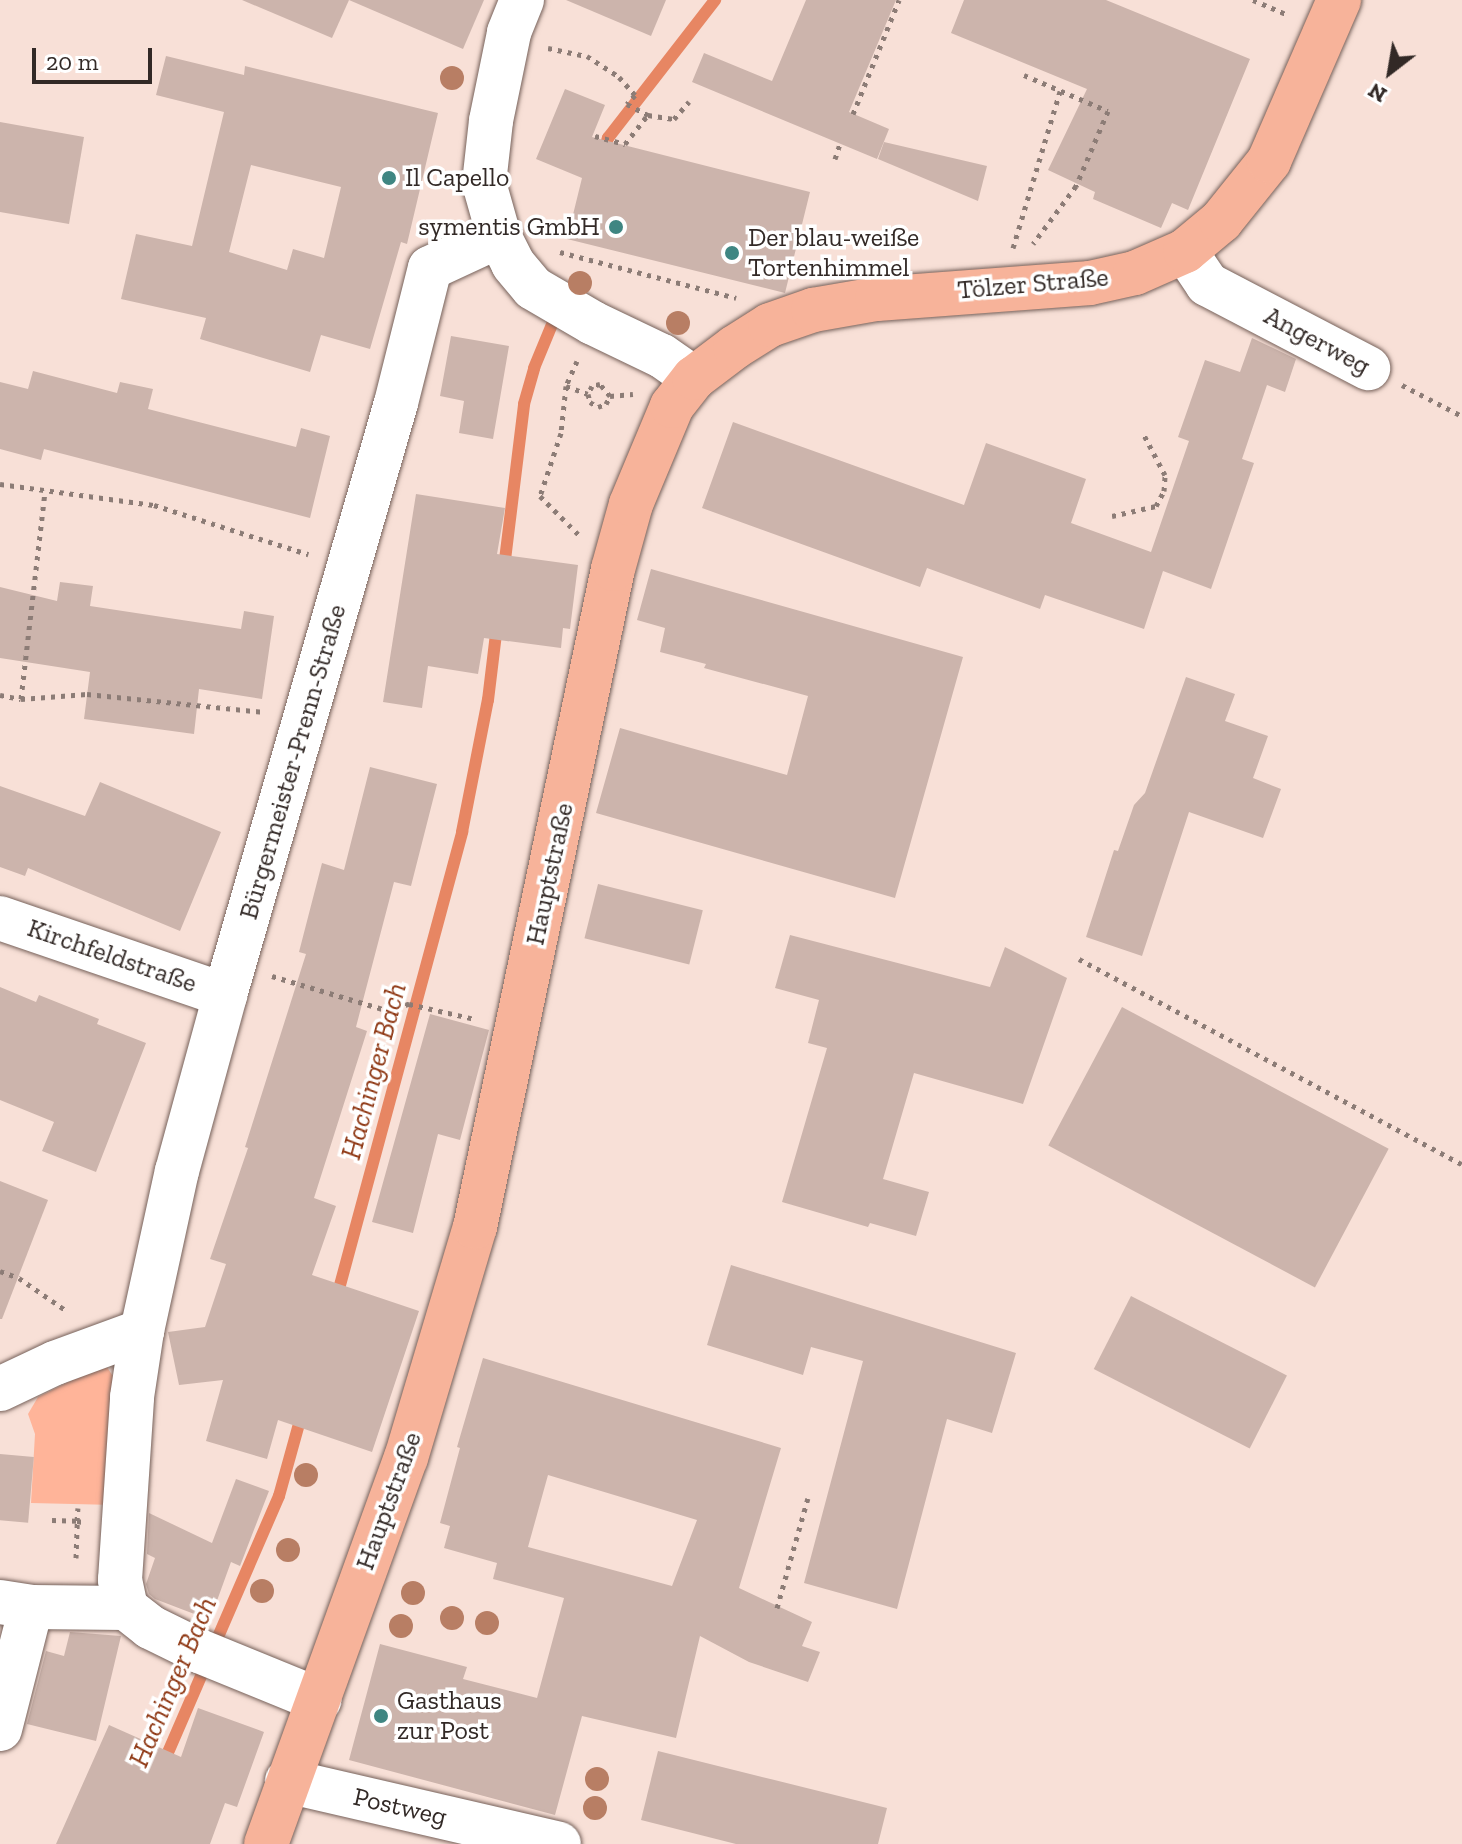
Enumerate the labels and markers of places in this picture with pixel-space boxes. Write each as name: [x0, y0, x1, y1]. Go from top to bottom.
place label: Il Capello: [405, 162, 509, 194]
marker: Il Capello: [380, 169, 398, 187]
place label: symentis GmbH: [418, 211, 600, 243]
marker: symentis GmbH: [607, 218, 625, 236]
place label: Der blau-weiße Tortenhimmel: [748, 222, 920, 284]
marker: Der blau-weiße Tortenhimmel: [723, 244, 741, 262]
place label: Gasthaus zur Post: [397, 1685, 502, 1746]
marker: Gasthaus zur Post: [372, 1707, 390, 1725]

